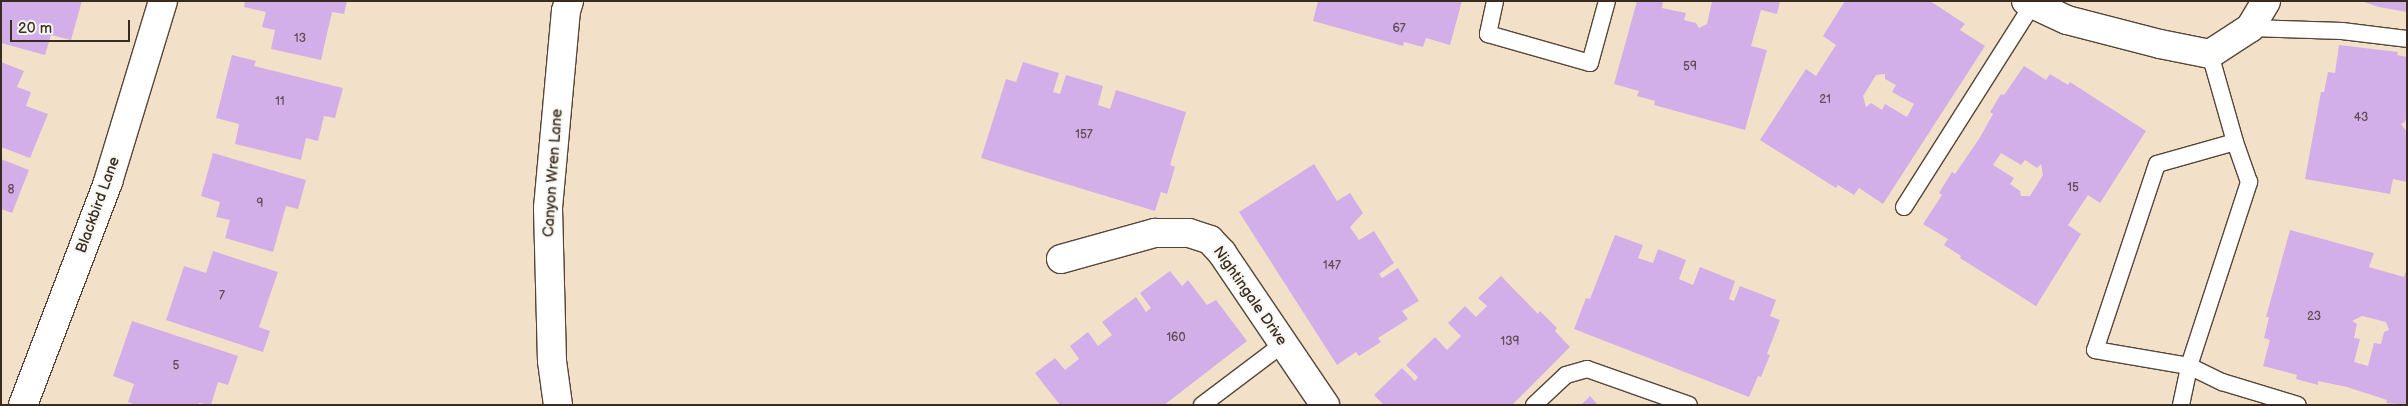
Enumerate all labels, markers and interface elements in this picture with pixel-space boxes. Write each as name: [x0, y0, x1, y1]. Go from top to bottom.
scale bar: [12, 10, 132, 42]
text: 20 m: [18, 19, 52, 38]
house number: 67: [1392, 22, 1406, 36]
house number: 13: [294, 32, 306, 46]
house number: 59: [1683, 60, 1697, 74]
house number: 21: [1819, 93, 1831, 107]
house number: 11: [275, 95, 285, 109]
street label: Canyon Wren Lane: [540, 108, 566, 238]
house number: 43: [2354, 111, 2368, 125]
house number: 157: [1075, 128, 1093, 142]
street label: Blackbird Lane: [72, 154, 124, 256]
house number: 15: [2067, 181, 2079, 195]
house number: 8: [8, 183, 14, 197]
house number: 9: [257, 197, 263, 211]
street label: Nightingale Drive: [1209, 243, 1291, 349]
house number: 147: [1323, 259, 1341, 273]
house number: 7: [219, 289, 225, 303]
house number: 23: [2307, 310, 2321, 324]
house number: 160: [1166, 331, 1186, 345]
house number: 139: [1501, 335, 1519, 349]
house number: 5: [173, 359, 179, 373]

